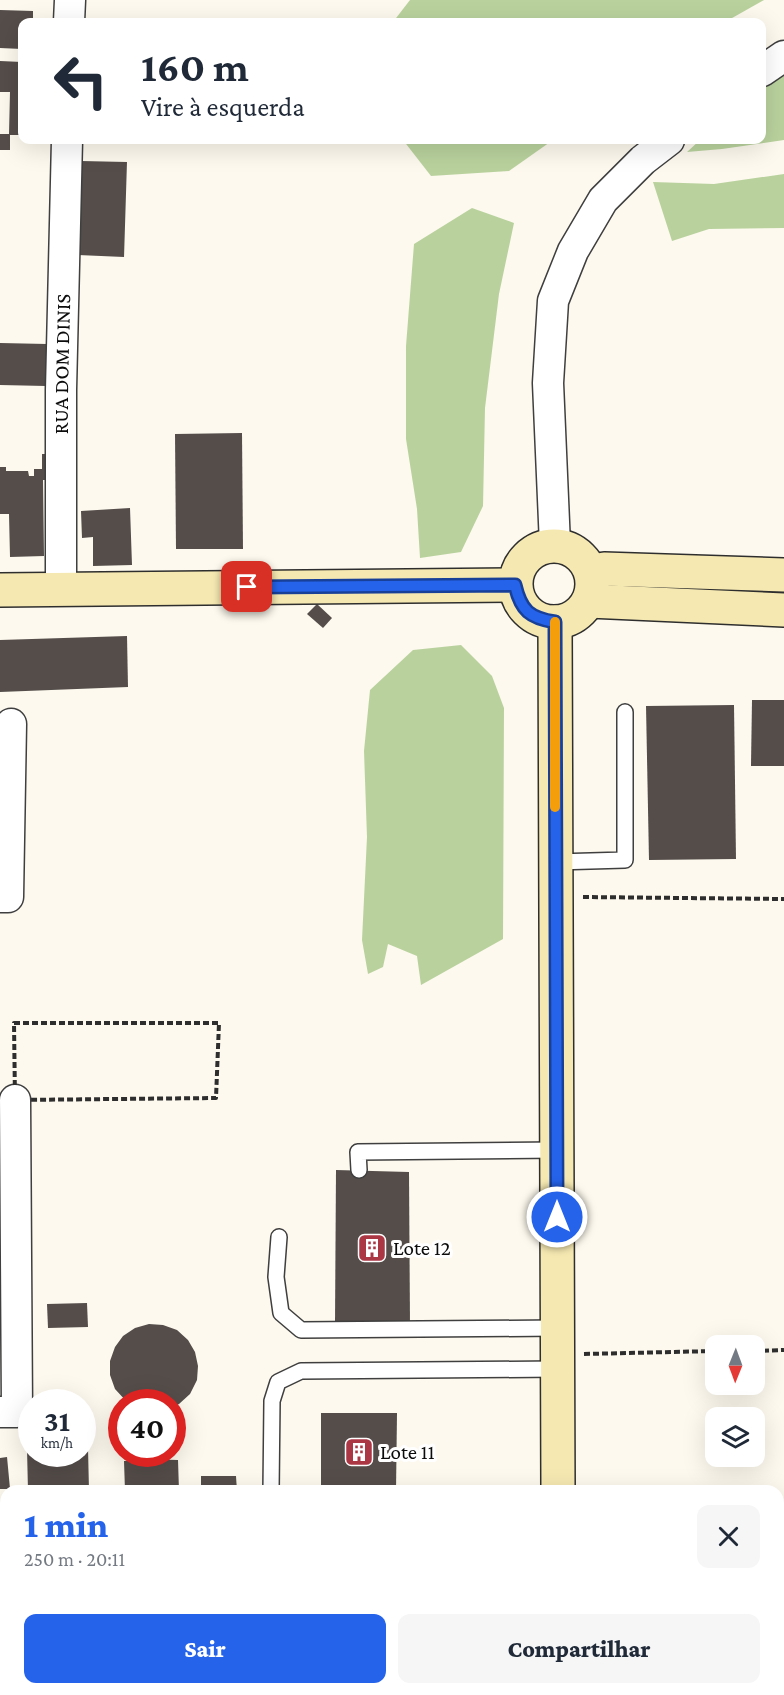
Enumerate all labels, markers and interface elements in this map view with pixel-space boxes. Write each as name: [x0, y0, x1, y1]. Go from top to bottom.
icon: left: [42, 42, 120, 120]
text: 160 m: [141, 43, 249, 90]
text: Vire à esquerda: [141, 92, 305, 122]
street label: RUA DOM DINIS: [49, 293, 75, 434]
pin: [221, 561, 272, 612]
icon: arrive: [230, 570, 263, 603]
position arrow: [525, 1185, 589, 1249]
building icon: Lote 12: [356, 1232, 388, 1264]
place label: Lote 12: [393, 1236, 451, 1260]
north arrow: [705, 1335, 765, 1395]
map controls: [705, 1335, 765, 1467]
speed limit sign: 40: [108, 1389, 186, 1467]
text: 31: [44, 1404, 70, 1437]
button: layers: [705, 1407, 765, 1467]
text: km/h: [41, 1435, 73, 1451]
building icon: Lote 11: [343, 1436, 375, 1468]
place label: Lote 11: [380, 1440, 435, 1464]
text: 1 min: [24, 1505, 108, 1545]
button: close: [697, 1505, 760, 1568]
text: 250 m · 20:11: [24, 1548, 125, 1570]
button: Sair: [24, 1614, 386, 1683]
button: Compartilhar: [398, 1614, 760, 1683]

